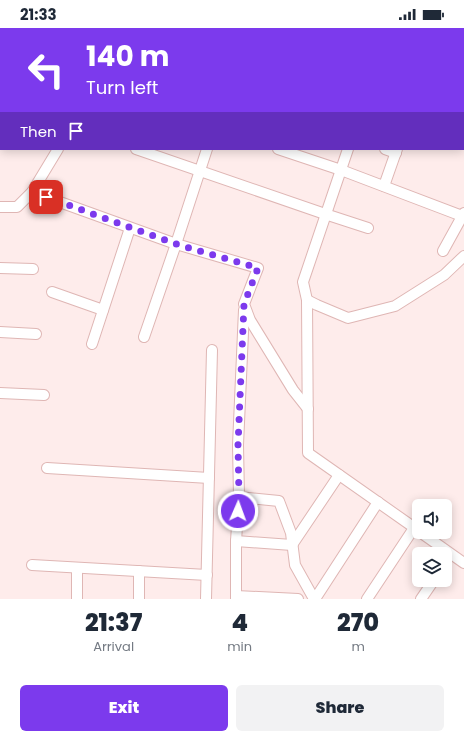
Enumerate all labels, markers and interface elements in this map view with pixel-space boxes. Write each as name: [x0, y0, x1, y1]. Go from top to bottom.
text: 21:33: [20, 4, 57, 25]
text: 140 m: [86, 37, 169, 76]
icon: left: [20, 44, 72, 96]
text: Turn left: [86, 75, 158, 100]
icon: arrive: [65, 120, 87, 142]
text: Then: [20, 121, 57, 142]
pin: [29, 180, 63, 214]
icon: arrive: [35, 186, 57, 208]
position arrow: [217, 490, 259, 532]
map controls: [412, 499, 452, 587]
button: sound: [412, 499, 452, 539]
button: layers: [412, 547, 452, 587]
text: 21:37: [85, 606, 142, 639]
text: 4: [231, 606, 248, 639]
text: 270: [337, 606, 379, 639]
text: Arrival: [93, 637, 134, 656]
text: min: [227, 637, 252, 656]
text: m: [351, 637, 365, 656]
button: Exit: [20, 685, 228, 731]
button: Share: [236, 685, 444, 731]

